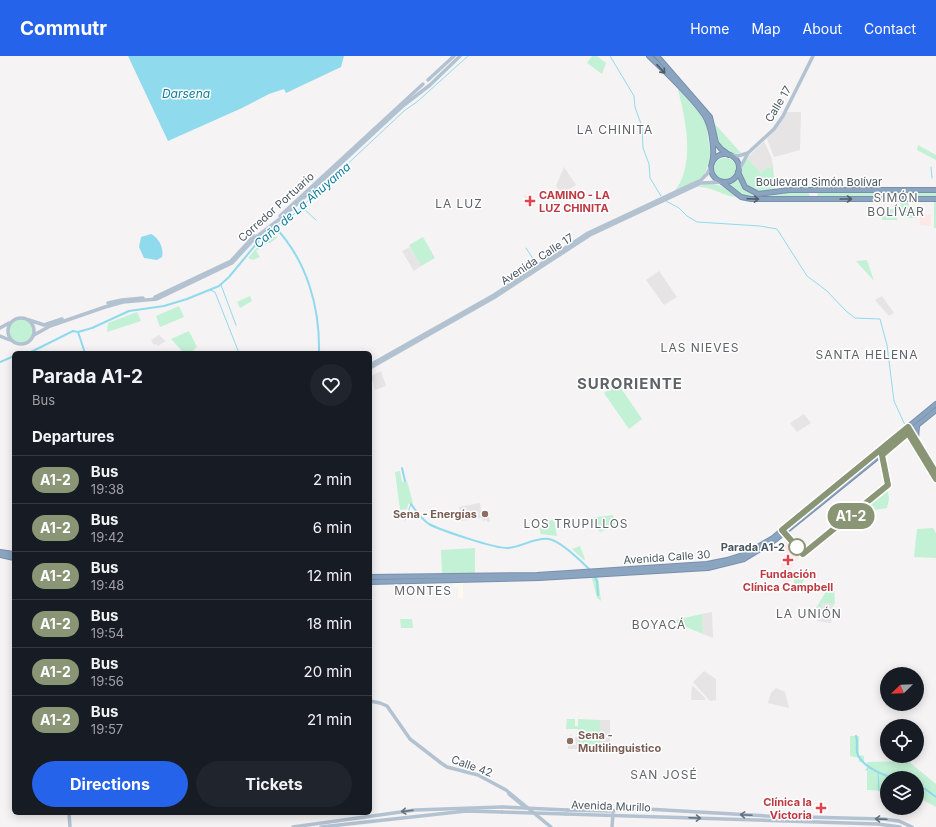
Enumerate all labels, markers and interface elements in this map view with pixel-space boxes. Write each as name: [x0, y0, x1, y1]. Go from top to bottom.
text: Commutr: [20, 17, 107, 40]
text: Home: [690, 20, 729, 37]
text: Map: [751, 20, 781, 37]
text: About: [803, 20, 842, 37]
text: Contact: [864, 20, 916, 37]
one-way arrow: [657, 64, 666, 74]
street label: Calle 17: [762, 83, 794, 125]
water label: Darsena: [162, 86, 210, 101]
district label: LA CHINITA: [577, 122, 653, 137]
water label: Caño de La Ahuyama: [251, 159, 353, 251]
street label: Corredor Portuario: [235, 169, 317, 245]
street label: Boulevard Simón Bolívar: [756, 175, 882, 189]
place label: CAMINO - LA LUZ CHINITA: [539, 188, 610, 215]
district label: SIMÓN BOLÍVAR: [867, 190, 925, 219]
marker: CAMINO - LA LUZ CHINITA: [524, 195, 536, 207]
one-way arrow: [746, 195, 759, 203]
one-way arrow: [839, 195, 852, 203]
district label: LA LUZ: [435, 196, 483, 211]
street label: Avenida Calle 17: [498, 230, 576, 288]
district label: LAS NIEVES: [661, 340, 739, 355]
district label: SANTA HELENA: [816, 347, 918, 362]
button: heart: [310, 364, 352, 406]
text: Parada A1-2: [32, 365, 143, 388]
district label: SURORIENTE: [577, 374, 683, 393]
text: Bus: [32, 392, 55, 408]
text: Departures: [32, 427, 114, 446]
text: Bus: [91, 462, 119, 481]
text: 2 min: [313, 470, 352, 489]
text: A1-2: [40, 471, 71, 488]
text: 19:38: [91, 481, 124, 497]
line badge: A1-2: [823, 503, 879, 529]
place label: Sena - Energías: [393, 507, 477, 521]
text: A1-2: [836, 507, 866, 524]
marker: Sena - Energías: [480, 509, 490, 519]
text: Bus: [91, 510, 119, 529]
district label: LOS TRUPILLOS: [523, 516, 629, 531]
text: 6 min: [313, 518, 352, 537]
text: A1-2: [40, 519, 71, 536]
text: 19:42: [91, 529, 124, 545]
marker: Parada A1-2: [788, 538, 806, 556]
place label: Parada A1-2: [721, 540, 785, 554]
street label: Avenida Calle 30: [623, 547, 711, 567]
marker: Fundación Clínica Campbell: [782, 554, 794, 566]
text: Bus: [91, 558, 119, 577]
text: 12 min: [307, 566, 352, 585]
text: A1-2: [40, 567, 71, 584]
place label: Fundación Clínica Campbell: [743, 567, 833, 594]
text: 19:48: [91, 577, 124, 593]
district label: MONTES: [394, 583, 452, 598]
text: Bus: [91, 606, 119, 625]
district label: LA UNIÓN: [776, 606, 842, 621]
text: 18 min: [307, 614, 352, 633]
text: A1-2: [40, 615, 71, 632]
district label: BOYACÁ: [632, 617, 686, 632]
text: 19:54: [91, 625, 124, 641]
text: Bus: [91, 654, 119, 673]
text: 20 min: [304, 662, 352, 681]
text: A1-2: [40, 663, 71, 680]
north arrow: [880, 667, 924, 711]
map controls: [880, 667, 924, 815]
text: 19:56: [91, 673, 124, 689]
text: Bus: [91, 702, 119, 721]
text: 21 min: [307, 710, 352, 729]
text: A1-2: [40, 711, 71, 728]
button: locate: [880, 719, 924, 763]
text: 19:57: [91, 721, 123, 737]
place label: Sena - Multilinguistico: [578, 728, 661, 755]
marker: Sena - Multilinguistico: [565, 736, 575, 746]
street label: Calle 42: [449, 752, 495, 780]
button: Directions: [32, 761, 188, 807]
button: Tickets: [196, 761, 352, 807]
district label: SAN JOSÉ: [630, 767, 698, 782]
button: layers: [880, 771, 924, 815]
place label: Clínica la Victoria: [763, 795, 812, 822]
street label: Avenida Murillo: [571, 798, 651, 814]
marker: Clínica la Victoria: [815, 802, 827, 814]
one-way arrow: [401, 807, 414, 815]
one-way arrow: [740, 811, 753, 819]
one-way arrow: [688, 814, 701, 821]
one-way arrow: [875, 815, 888, 823]

